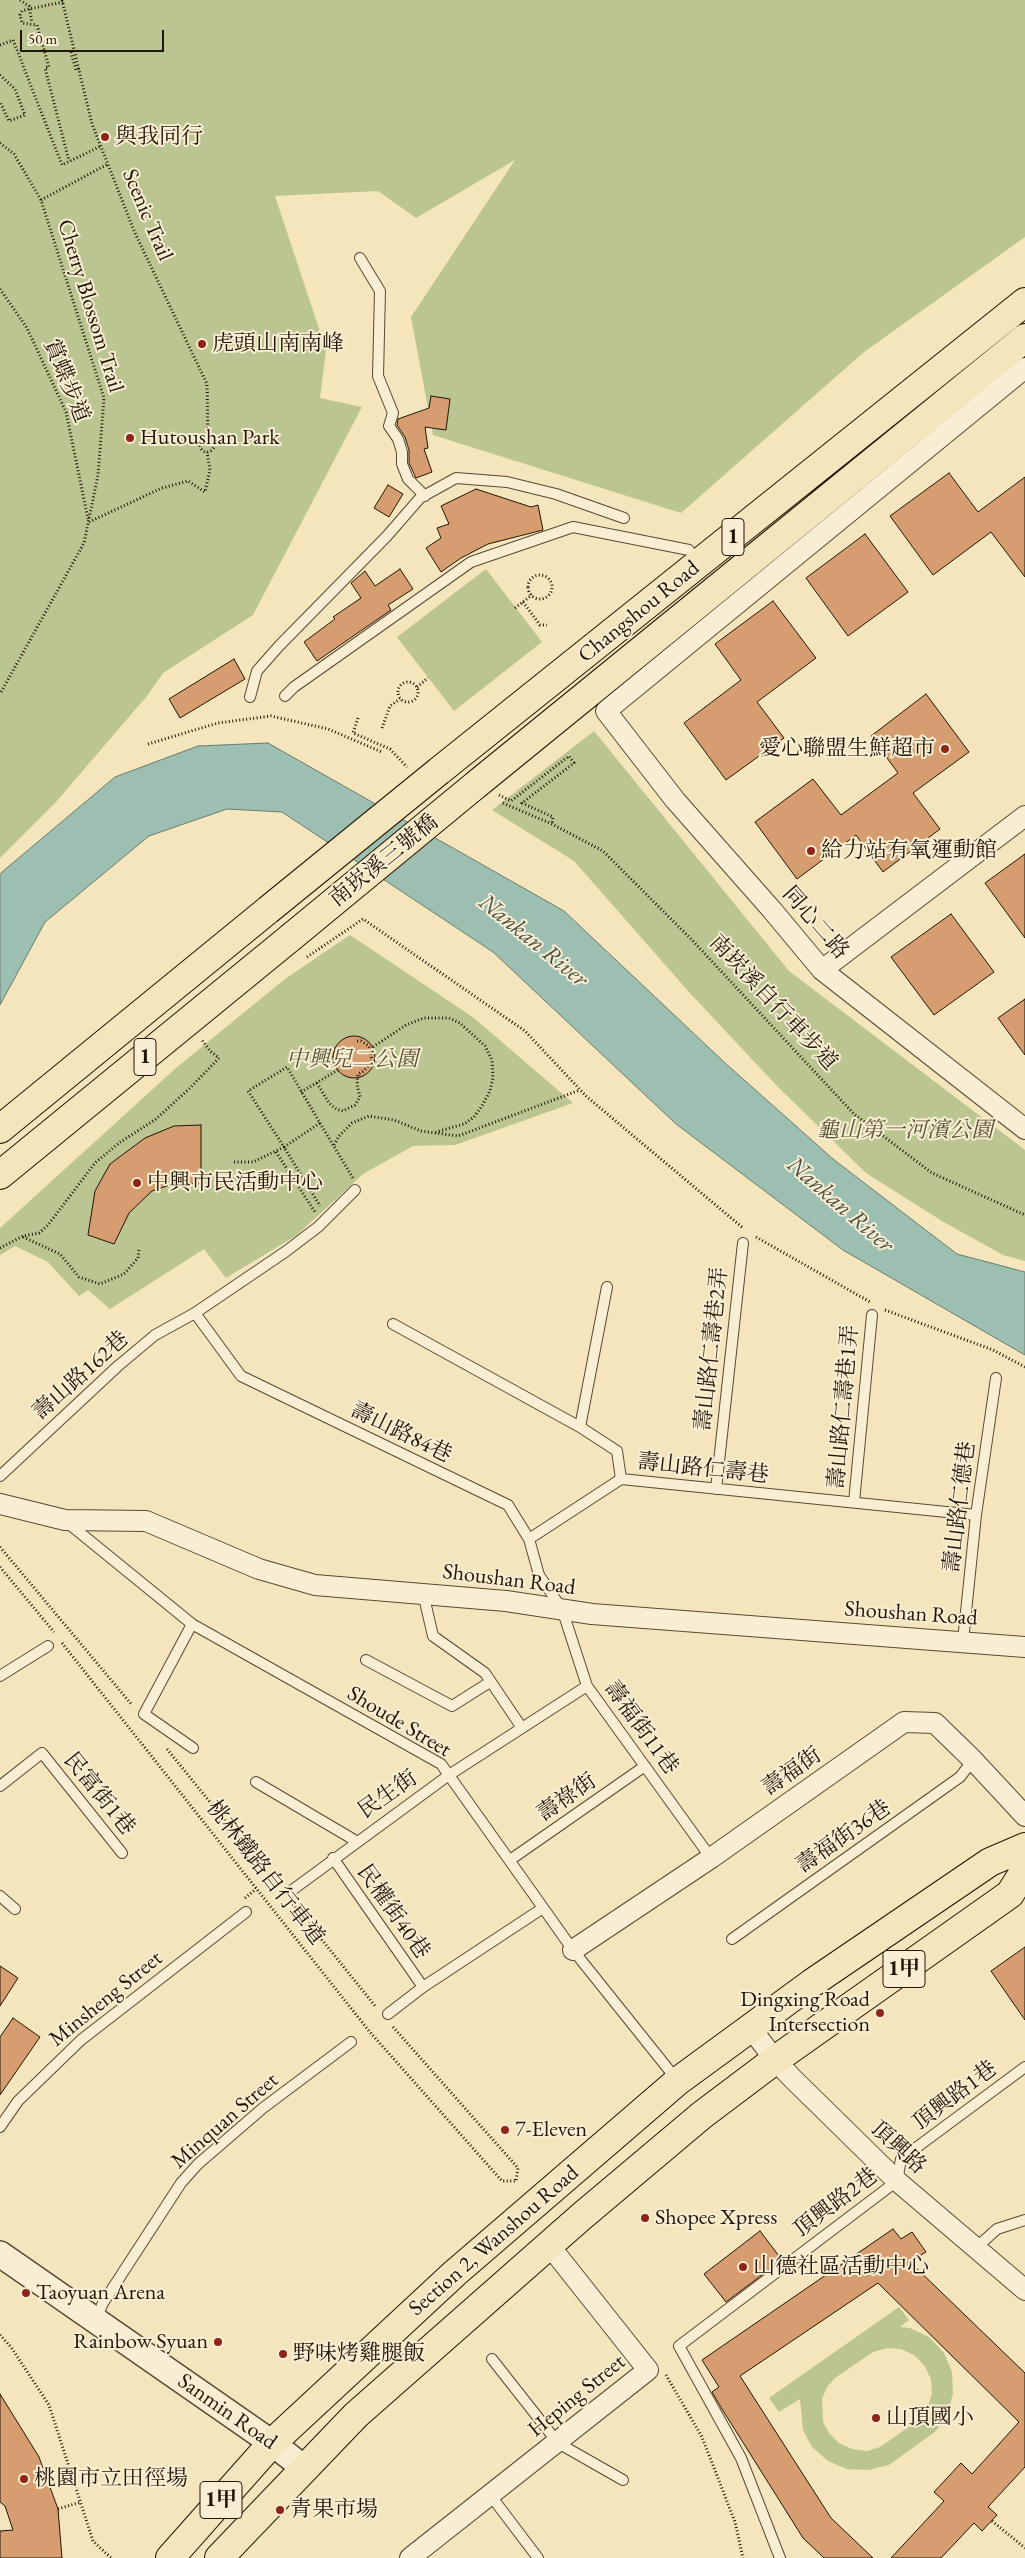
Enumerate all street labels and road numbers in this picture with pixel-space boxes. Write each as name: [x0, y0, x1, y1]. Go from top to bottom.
street label: Scenic Trail: [116, 165, 178, 265]
street label: Cherry Blossom Trail: [51, 216, 129, 396]
street label: 賞蝶步道: [37, 335, 95, 427]
road number: 1: [722, 518, 744, 556]
street label: Changshou Road: [573, 555, 705, 669]
street label: 南崁溪三號橋: [324, 809, 444, 913]
street label: 同心二路: [776, 881, 854, 965]
street label: 南崁溪自行車步道: [703, 930, 843, 1076]
road number: 1: [134, 1038, 156, 1076]
street label: 壽山路仁壽巷2弄: [690, 1266, 734, 1432]
street label: 壽山路仁壽巷1弄: [824, 1324, 864, 1490]
street label: 壽山路162巷: [28, 1326, 134, 1426]
street label: 壽山路84巷: [346, 1397, 456, 1469]
street label: 壽山路仁德巷: [939, 1440, 981, 1574]
street label: 壽山路仁壽巷: [636, 1449, 770, 1489]
street label: Shoushan Road: [441, 1559, 577, 1601]
street label: Shoushan Road: [844, 1596, 978, 1632]
street label: 壽福街11巷: [598, 1676, 684, 1780]
street label: Shoude Street: [342, 1681, 456, 1763]
street label: 壽福街: [757, 1742, 827, 1802]
street label: 民富街1巷: [58, 1747, 140, 1841]
street label: 民生街: [353, 1765, 423, 1825]
street label: 壽祿街: [532, 1768, 602, 1828]
street label: 壽福街36巷: [792, 1795, 896, 1879]
street label: 桃林鐵路自行車道: [200, 1796, 330, 1950]
street label: 民權街40巷: [351, 1860, 435, 1964]
street label: Minsheng Street: [44, 1945, 168, 2053]
road number: 1甲: [883, 1950, 925, 1988]
street label: 頂興路1巷: [908, 2056, 1002, 2136]
street label: Minquan Street: [166, 2067, 284, 2175]
street label: 頂興路: [865, 2116, 931, 2180]
street label: Section 2, Wanshou Road: [404, 2160, 584, 2322]
street label: 頂興路2巷: [789, 2163, 883, 2243]
street label: Heping Street: [523, 2349, 631, 2443]
street label: Sanmin Road: [172, 2368, 282, 2456]
road number: 1甲: [200, 2482, 242, 2518]

